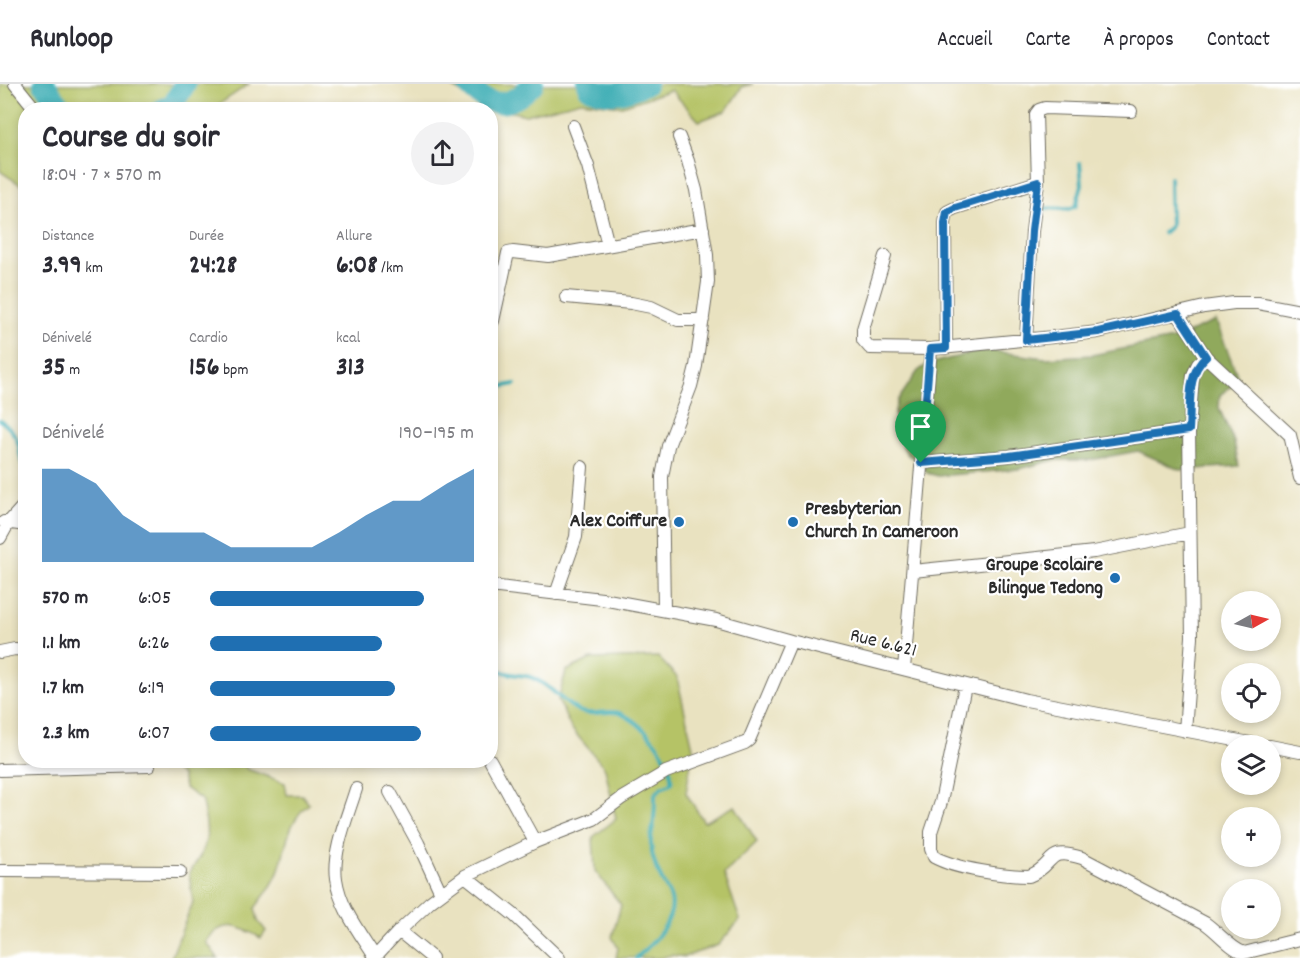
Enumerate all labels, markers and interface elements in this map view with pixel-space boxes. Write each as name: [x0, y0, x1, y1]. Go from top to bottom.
text: Runloop: [30, 21, 113, 61]
text: Accueil: [937, 26, 992, 56]
text: Carte: [1025, 26, 1070, 56]
text: À propos: [1103, 26, 1174, 56]
text: Contact: [1207, 26, 1270, 56]
text: Course du soir: [42, 116, 220, 163]
button: share: [411, 122, 474, 185]
text: 18:04 · 7 × 570 m: [42, 162, 161, 190]
text: Distance: [42, 225, 94, 248]
text: Durée: [189, 225, 224, 248]
text: Allure: [336, 225, 372, 248]
text: 3.99: [42, 248, 82, 285]
text: 24:28: [189, 248, 237, 285]
text: 6:08: [336, 248, 378, 285]
text: km: [82, 257, 103, 280]
text: /km: [378, 257, 403, 280]
text: Dénivelé: [42, 327, 92, 350]
text: Cardio: [189, 327, 228, 350]
text: kcal: [336, 327, 360, 350]
text: 35: [42, 350, 66, 387]
text: 156: [189, 350, 219, 387]
text: 313: [336, 350, 365, 387]
text: m: [66, 359, 80, 382]
text: bpm: [219, 359, 248, 382]
pin: [895, 401, 946, 463]
icon: arrive: [904, 410, 937, 443]
text: Dénivelé: [42, 420, 104, 448]
text: 190–195 m: [399, 420, 474, 448]
place label: Presbyterian Church In Cameroon: [805, 496, 958, 547]
place label: Alex Coiffure: [570, 508, 667, 536]
marker: Alex Coiffure: [672, 515, 686, 529]
marker: Presbyterian Church In Cameroon: [786, 515, 800, 529]
place label: Groupe Scolaire Bilingue Tedong: [986, 552, 1103, 603]
marker: Groupe Scolaire Bilingue Tedong: [1108, 571, 1122, 585]
text: 570 m: [42, 585, 88, 613]
text: 6:05: [138, 585, 171, 613]
north arrow: [1221, 591, 1281, 651]
map controls: [1221, 591, 1281, 939]
street label: Rue 6.621: [847, 622, 919, 666]
text: 1.1 km: [42, 630, 81, 658]
text: 6:26: [138, 630, 170, 658]
button: locate: [1221, 663, 1281, 723]
text: 1.7 km: [42, 675, 84, 703]
text: 6:19: [138, 675, 165, 703]
text: 2.3 km: [42, 720, 89, 748]
text: 6:07: [138, 720, 170, 748]
button: layers: [1221, 735, 1281, 795]
button: +: [1221, 807, 1281, 867]
button: −: [1221, 879, 1281, 939]

